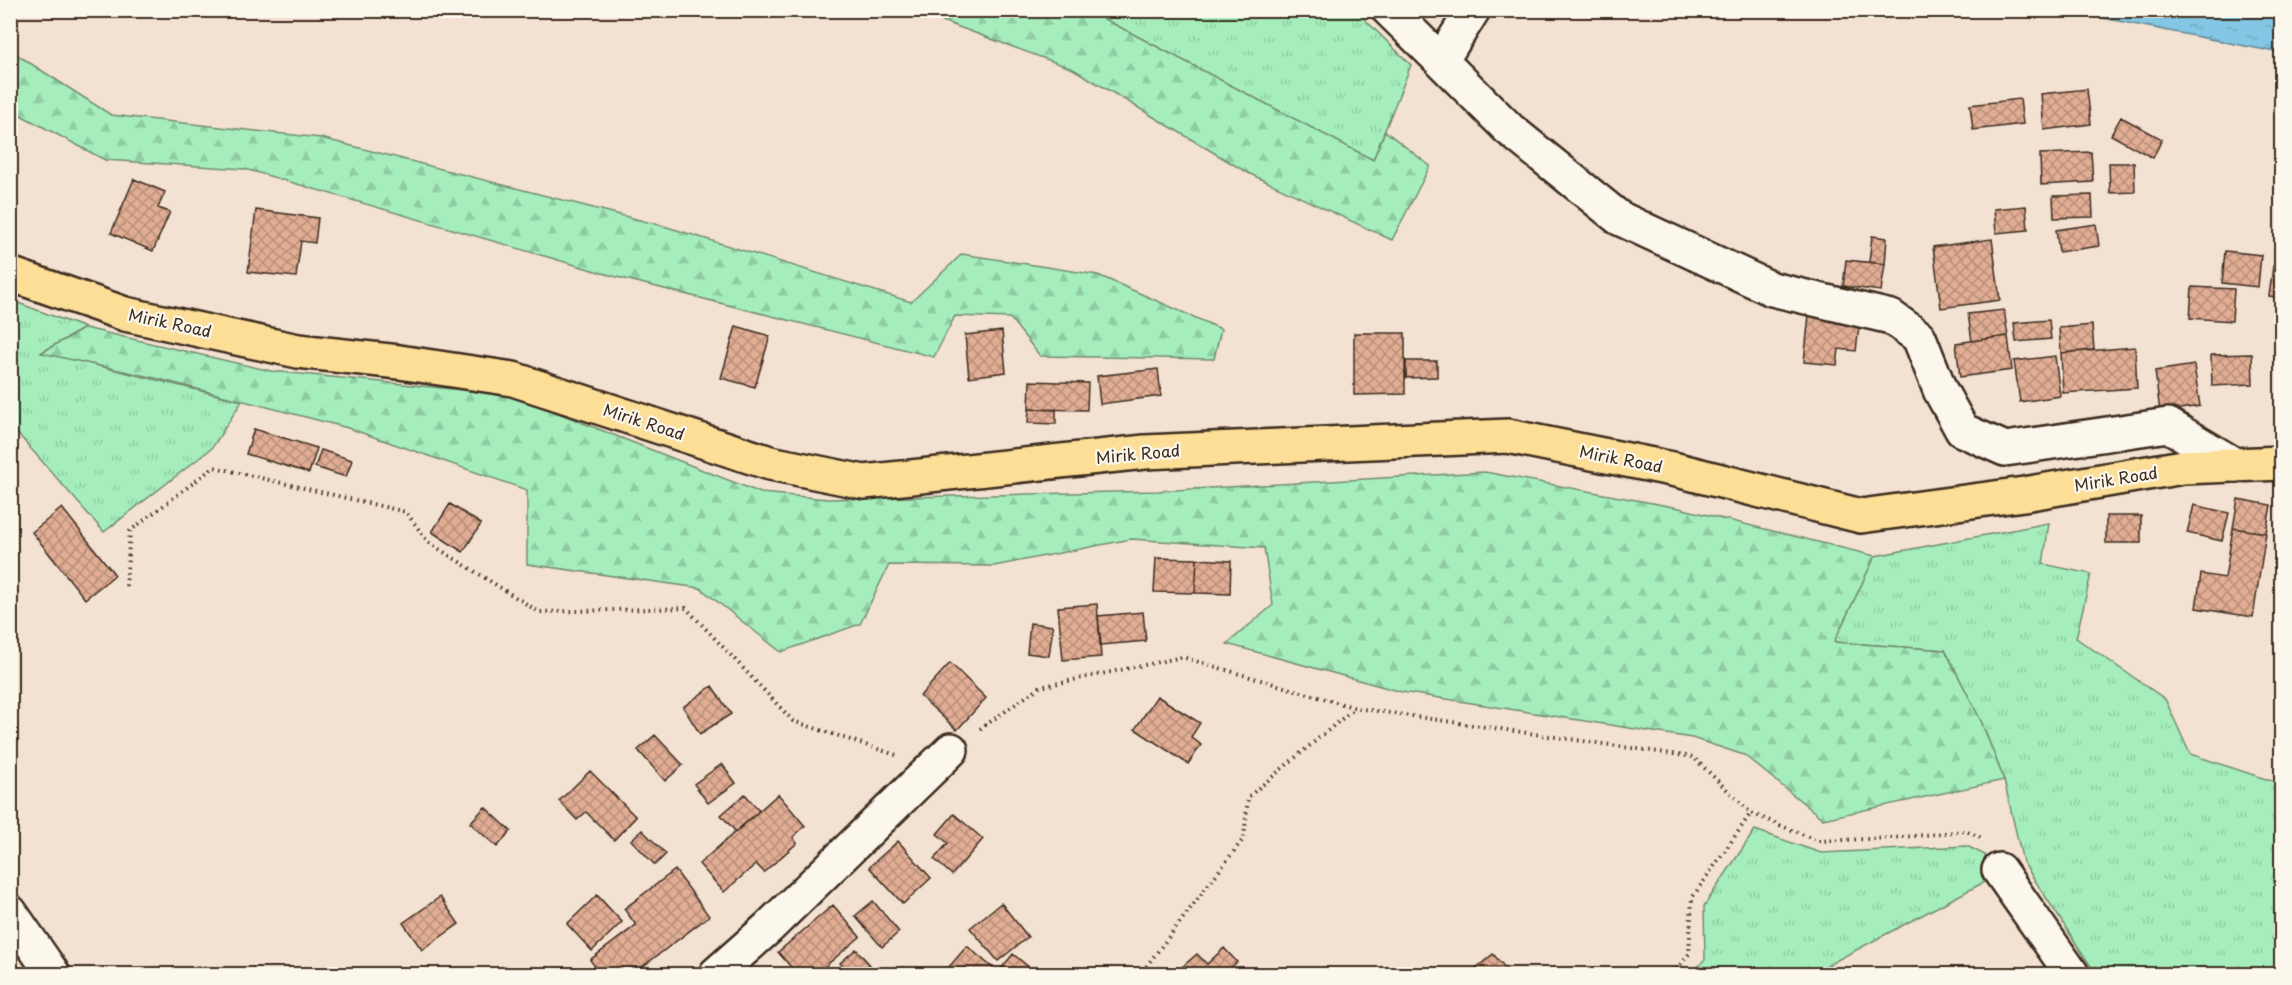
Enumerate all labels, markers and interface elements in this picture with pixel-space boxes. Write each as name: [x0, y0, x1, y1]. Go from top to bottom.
street label: Mirik Road: [126, 302, 214, 343]
street label: Mirik Road: [601, 397, 688, 445]
street label: Mirik Road: [1095, 437, 1181, 469]
street label: Mirik Road: [1578, 438, 1665, 478]
street label: Mirik Road: [2072, 460, 2159, 496]

